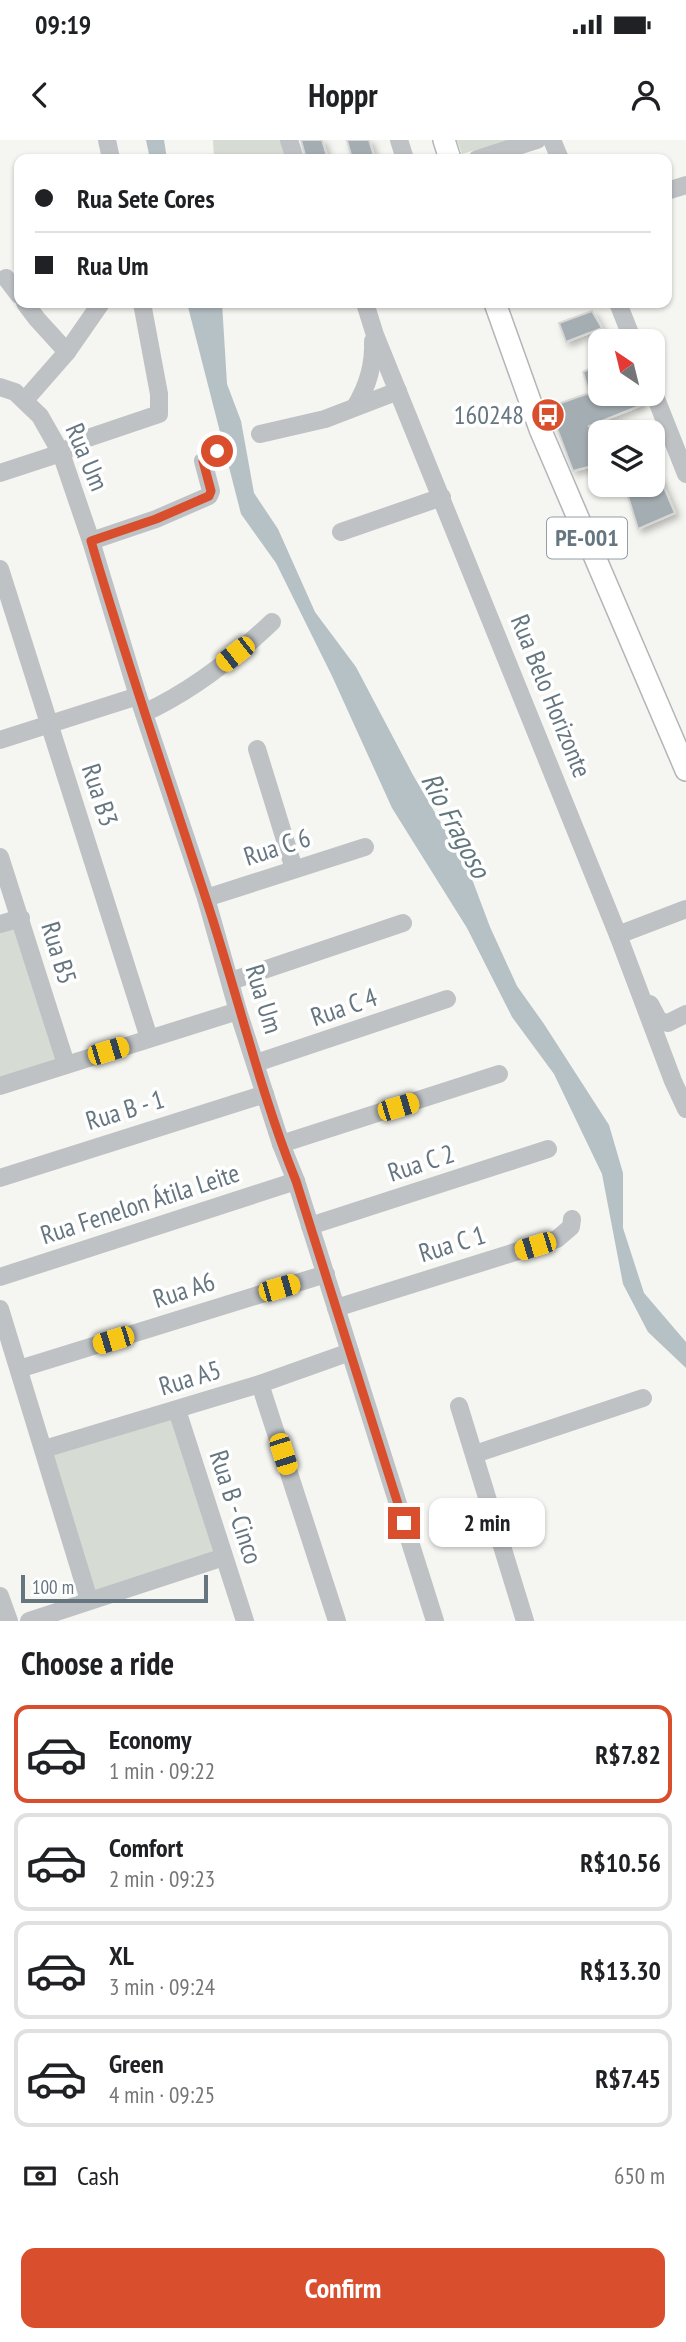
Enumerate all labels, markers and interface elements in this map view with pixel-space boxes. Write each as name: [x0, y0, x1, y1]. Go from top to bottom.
text: 09:19: [35, 8, 91, 41]
text: Hoppr: [308, 74, 378, 116]
icon: back: [21, 76, 59, 114]
icon: person: [627, 76, 665, 114]
text: Rua Sete Cores: [77, 182, 215, 215]
text: Rua Um: [77, 249, 148, 282]
north arrow: [588, 329, 665, 406]
map controls: [588, 329, 665, 497]
bus stop icon: 160248: [529, 396, 567, 434]
place label: 160248: [454, 398, 524, 431]
street label: Rua Um: [59, 418, 116, 496]
button: layers: [588, 420, 665, 497]
route start: [201, 435, 233, 467]
road number: PE-001: [547, 517, 627, 558]
street label: Rua Belo Horizonte: [504, 610, 599, 782]
car: [212, 633, 259, 675]
street label: Rua B3: [75, 759, 126, 830]
water label: Rio Fragoso: [413, 766, 500, 885]
street label: Rua C 6: [239, 820, 314, 873]
street label: Rua B5: [34, 918, 85, 988]
street label: Rua Um: [238, 960, 291, 1037]
street label: Rua C 4: [306, 980, 382, 1033]
car: [85, 1035, 132, 1067]
street label: Rua B - 1: [82, 1082, 168, 1137]
car: [375, 1091, 422, 1123]
street label: Rua C 2: [383, 1136, 458, 1189]
street label: Rua Fenelon Átila Leite: [36, 1156, 243, 1251]
street label: Rua C 1: [415, 1218, 489, 1269]
car: [512, 1230, 559, 1262]
street label: Rua A6: [149, 1264, 219, 1315]
car: [256, 1272, 303, 1304]
car: [90, 1324, 137, 1356]
street label: Rua A5: [155, 1353, 225, 1403]
car: [267, 1431, 300, 1477]
street label: Rua B - Cinco: [203, 1446, 270, 1568]
callout: 2 min: [428, 1498, 544, 1548]
route end: [388, 1507, 420, 1539]
text: 2 min: [464, 1508, 510, 1537]
scale bar: [21, 1572, 208, 1604]
text: 100 m: [32, 1575, 74, 1599]
text: Choose a ride: [21, 1642, 174, 1684]
icon: car: [25, 1723, 88, 1786]
text: Economy: [109, 1723, 191, 1756]
text: R$7.82: [595, 1738, 661, 1771]
text: 1 min · 09:22: [109, 1756, 215, 1785]
icon: car: [25, 1831, 88, 1894]
text: Comfort: [109, 1831, 183, 1864]
text: R$10.56: [580, 1846, 661, 1879]
text: 2 min · 09:23: [109, 1864, 215, 1893]
icon: car: [25, 1939, 88, 2002]
text: XL: [109, 1939, 134, 1972]
text: R$13.30: [580, 1954, 661, 1987]
text: 3 min · 09:24: [109, 1972, 215, 2001]
icon: car: [25, 2047, 88, 2110]
text: Green: [109, 2047, 164, 2080]
text: R$7.45: [595, 2062, 661, 2095]
text: 4 min · 09:25: [109, 2080, 215, 2109]
icon: cash: [21, 2157, 59, 2195]
text: Cash: [77, 2159, 119, 2192]
text: 650 m: [614, 2161, 665, 2190]
button: Confirm: [21, 2248, 665, 2328]

